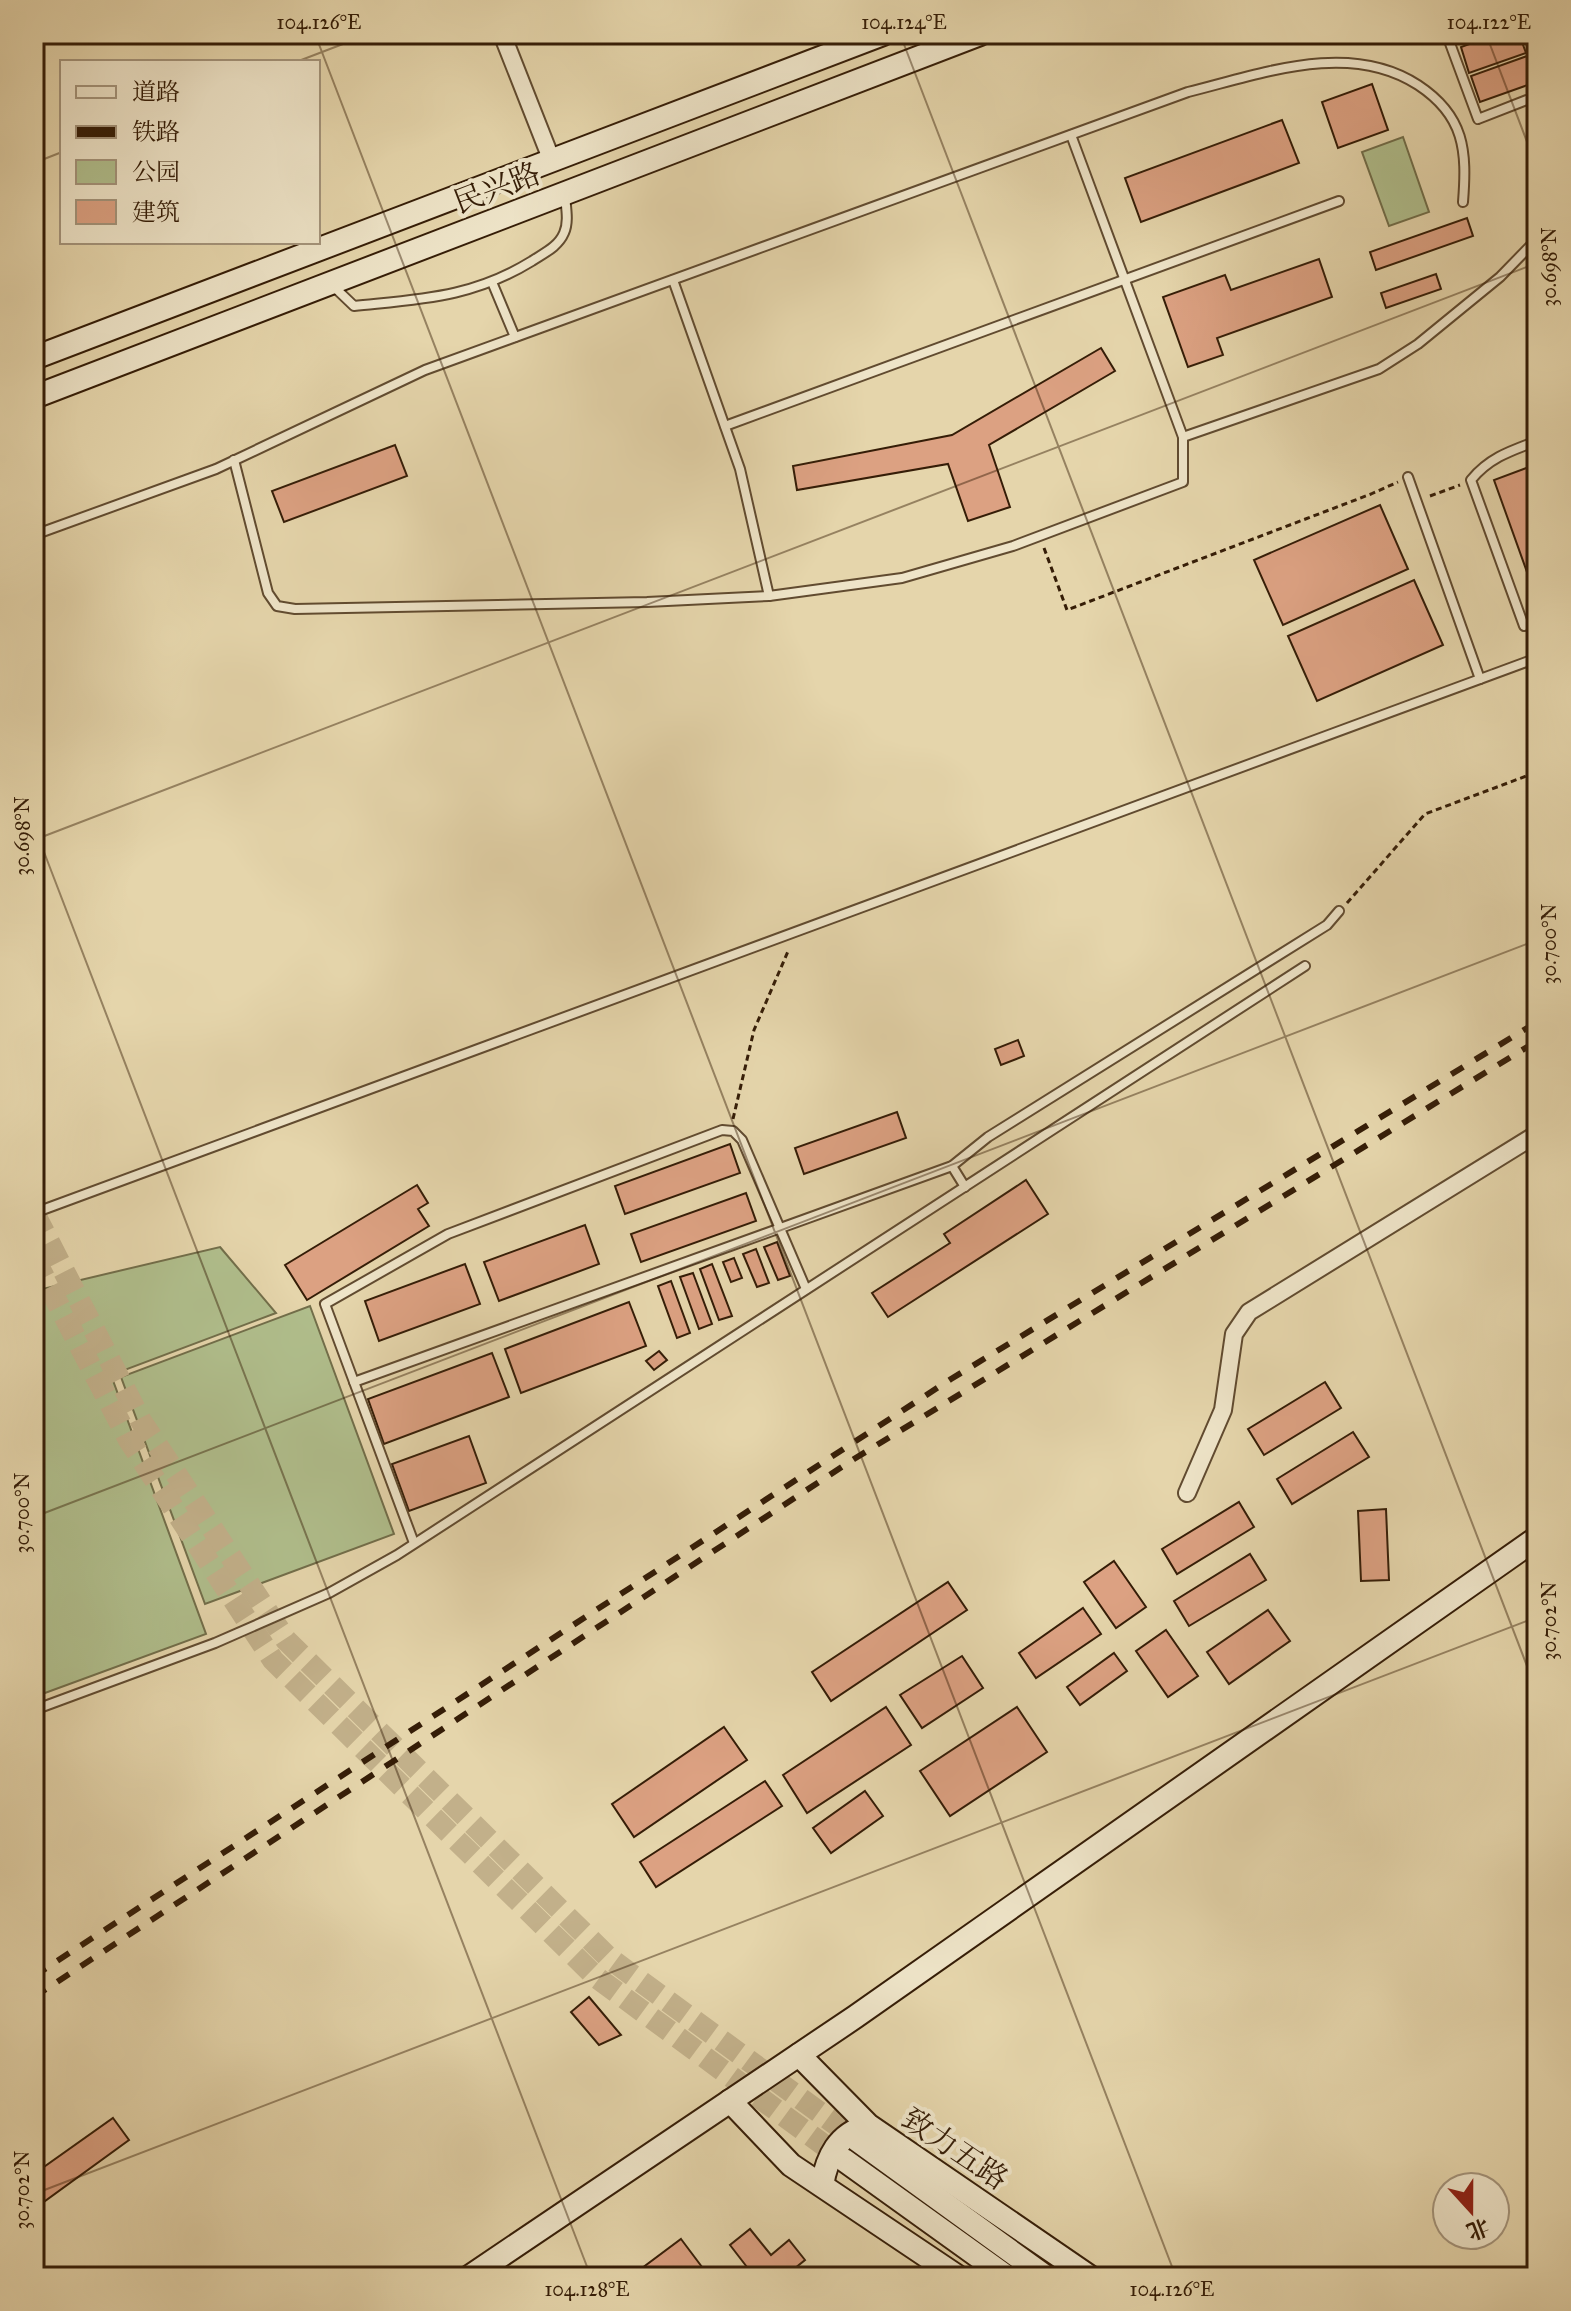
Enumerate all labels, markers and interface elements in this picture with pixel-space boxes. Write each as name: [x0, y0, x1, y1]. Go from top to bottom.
text: 104.126°E: [277, 10, 361, 34]
text: 104.124°E: [861, 10, 947, 34]
text: 104.122°E: [1447, 10, 1531, 34]
legend: [60, 60, 320, 244]
text: 道路: [132, 77, 180, 107]
text: 铁路: [132, 117, 180, 147]
street label: 民兴路: [449, 155, 545, 221]
text: 公园: [132, 157, 180, 187]
text: 建筑: [132, 197, 180, 227]
text: 30.698°N: [1537, 227, 1561, 307]
text: 30.698°N: [10, 796, 34, 876]
text: 30.700°N: [1537, 904, 1561, 984]
text: 30.700°N: [10, 1473, 34, 1553]
text: 30.702°N: [1537, 1581, 1561, 1660]
street label: 致力五路: [895, 2101, 1015, 2197]
text: 30.702°N: [10, 2150, 34, 2229]
north arrow: [1431, 2171, 1511, 2251]
text: 北: [1463, 2213, 1493, 2246]
text: 104.128°E: [544, 2277, 630, 2301]
text: 104.126°E: [1130, 2277, 1214, 2301]

